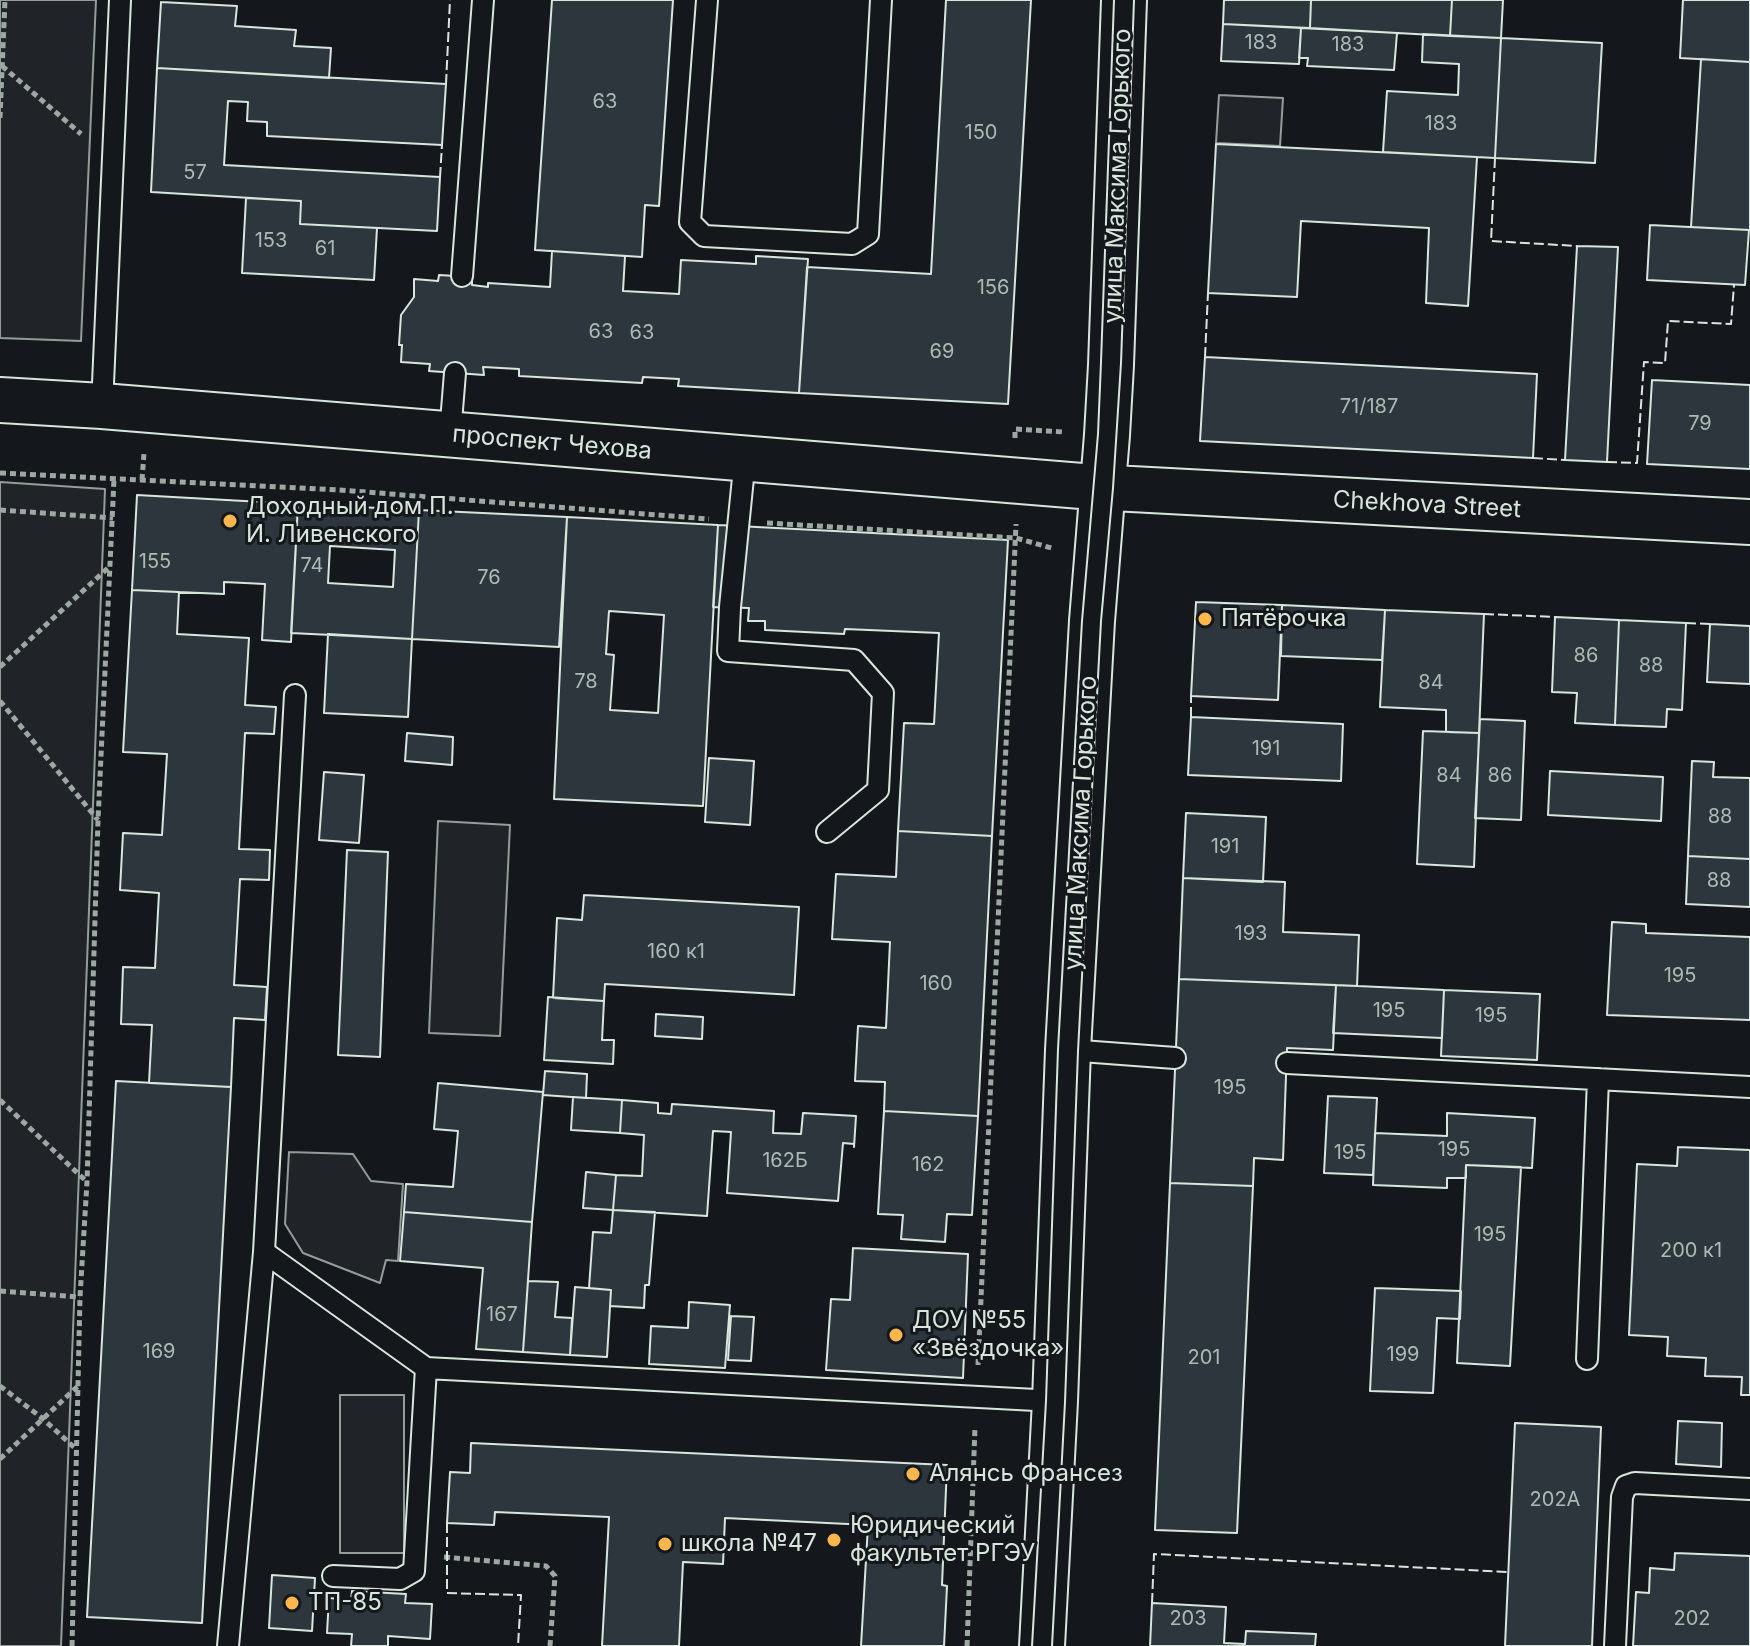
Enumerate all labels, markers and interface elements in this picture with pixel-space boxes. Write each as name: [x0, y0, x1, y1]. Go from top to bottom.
street label: улица Максима Горького: [1098, 28, 1138, 324]
house number: 183: [1245, 31, 1277, 55]
house number: 183: [1332, 33, 1364, 57]
house number: 63: [593, 90, 617, 114]
house number: 183: [1425, 112, 1457, 136]
house number: 150: [965, 121, 997, 145]
house number: 57: [183, 161, 207, 185]
house number: 153: [255, 229, 287, 253]
house number: 61: [315, 237, 335, 261]
house number: 156: [977, 276, 1009, 300]
house number: 63: [589, 320, 613, 344]
house number: 63: [630, 321, 654, 345]
house number: 69: [930, 340, 954, 364]
house number: 71/187: [1340, 395, 1398, 419]
house number: 79: [1688, 412, 1712, 436]
street label: проспект Чехова: [451, 420, 653, 466]
street label: Chekhova Street: [1332, 486, 1522, 524]
place label: Доходный дом П. И. Ливенского: [246, 493, 454, 549]
marker: Доходный дом П. И. Ливенского: [221, 512, 239, 530]
house number: 155: [139, 550, 171, 574]
house number: 74: [300, 554, 324, 578]
house number: 76: [477, 566, 501, 590]
place label: Пятёрочка: [1221, 605, 1347, 633]
marker: Пятёрочка: [1196, 610, 1214, 628]
house number: 86: [1574, 644, 1598, 668]
house number: 88: [1639, 654, 1663, 678]
house number: 78: [574, 670, 598, 694]
house number: 84: [1418, 671, 1444, 695]
street label: улица Максима Горького: [1059, 675, 1103, 971]
house number: 191: [1252, 737, 1280, 761]
house number: 84: [1436, 764, 1462, 788]
house number: 86: [1488, 764, 1512, 788]
house number: 88: [1708, 805, 1732, 829]
house number: 191: [1211, 835, 1239, 859]
house number: 88: [1707, 869, 1731, 893]
house number: 193: [1235, 922, 1267, 946]
house number: 160 к1: [647, 940, 705, 964]
house number: 195: [1664, 964, 1696, 988]
house number: 160: [919, 972, 953, 996]
house number: 195: [1373, 999, 1405, 1023]
house number: 195: [1475, 1004, 1507, 1028]
house number: 195: [1214, 1076, 1246, 1100]
house number: 195: [1438, 1138, 1470, 1162]
house number: 195: [1334, 1141, 1366, 1165]
house number: 162Б: [762, 1149, 808, 1173]
house number: 162: [912, 1153, 944, 1177]
house number: 195: [1474, 1223, 1506, 1247]
house number: 200 к1: [1660, 1239, 1722, 1263]
house number: 167: [486, 1303, 518, 1327]
place label: ДОУ №55 «Звёздочка»: [912, 1307, 1064, 1363]
marker: ДОУ №55 «Звёздочка»: [887, 1326, 905, 1344]
house number: 169: [143, 1340, 175, 1364]
house number: 199: [1387, 1343, 1419, 1367]
house number: 201: [1188, 1346, 1220, 1370]
place label: Алянсь Франсез: [929, 1460, 1123, 1488]
marker: Алянсь Франсез: [904, 1465, 922, 1483]
house number: 202А: [1530, 1488, 1580, 1512]
place label: Юридический факультет РГЭУ: [850, 1512, 1035, 1568]
place label: школа №47: [681, 1530, 817, 1558]
marker: Юридический факультет РГЭУ: [825, 1531, 843, 1549]
marker: школа №47: [656, 1535, 674, 1553]
place label: ТП-85: [308, 1589, 382, 1617]
marker: ТП-85: [283, 1594, 301, 1612]
house number: 203: [1169, 1607, 1207, 1631]
house number: 202: [1673, 1607, 1711, 1631]

